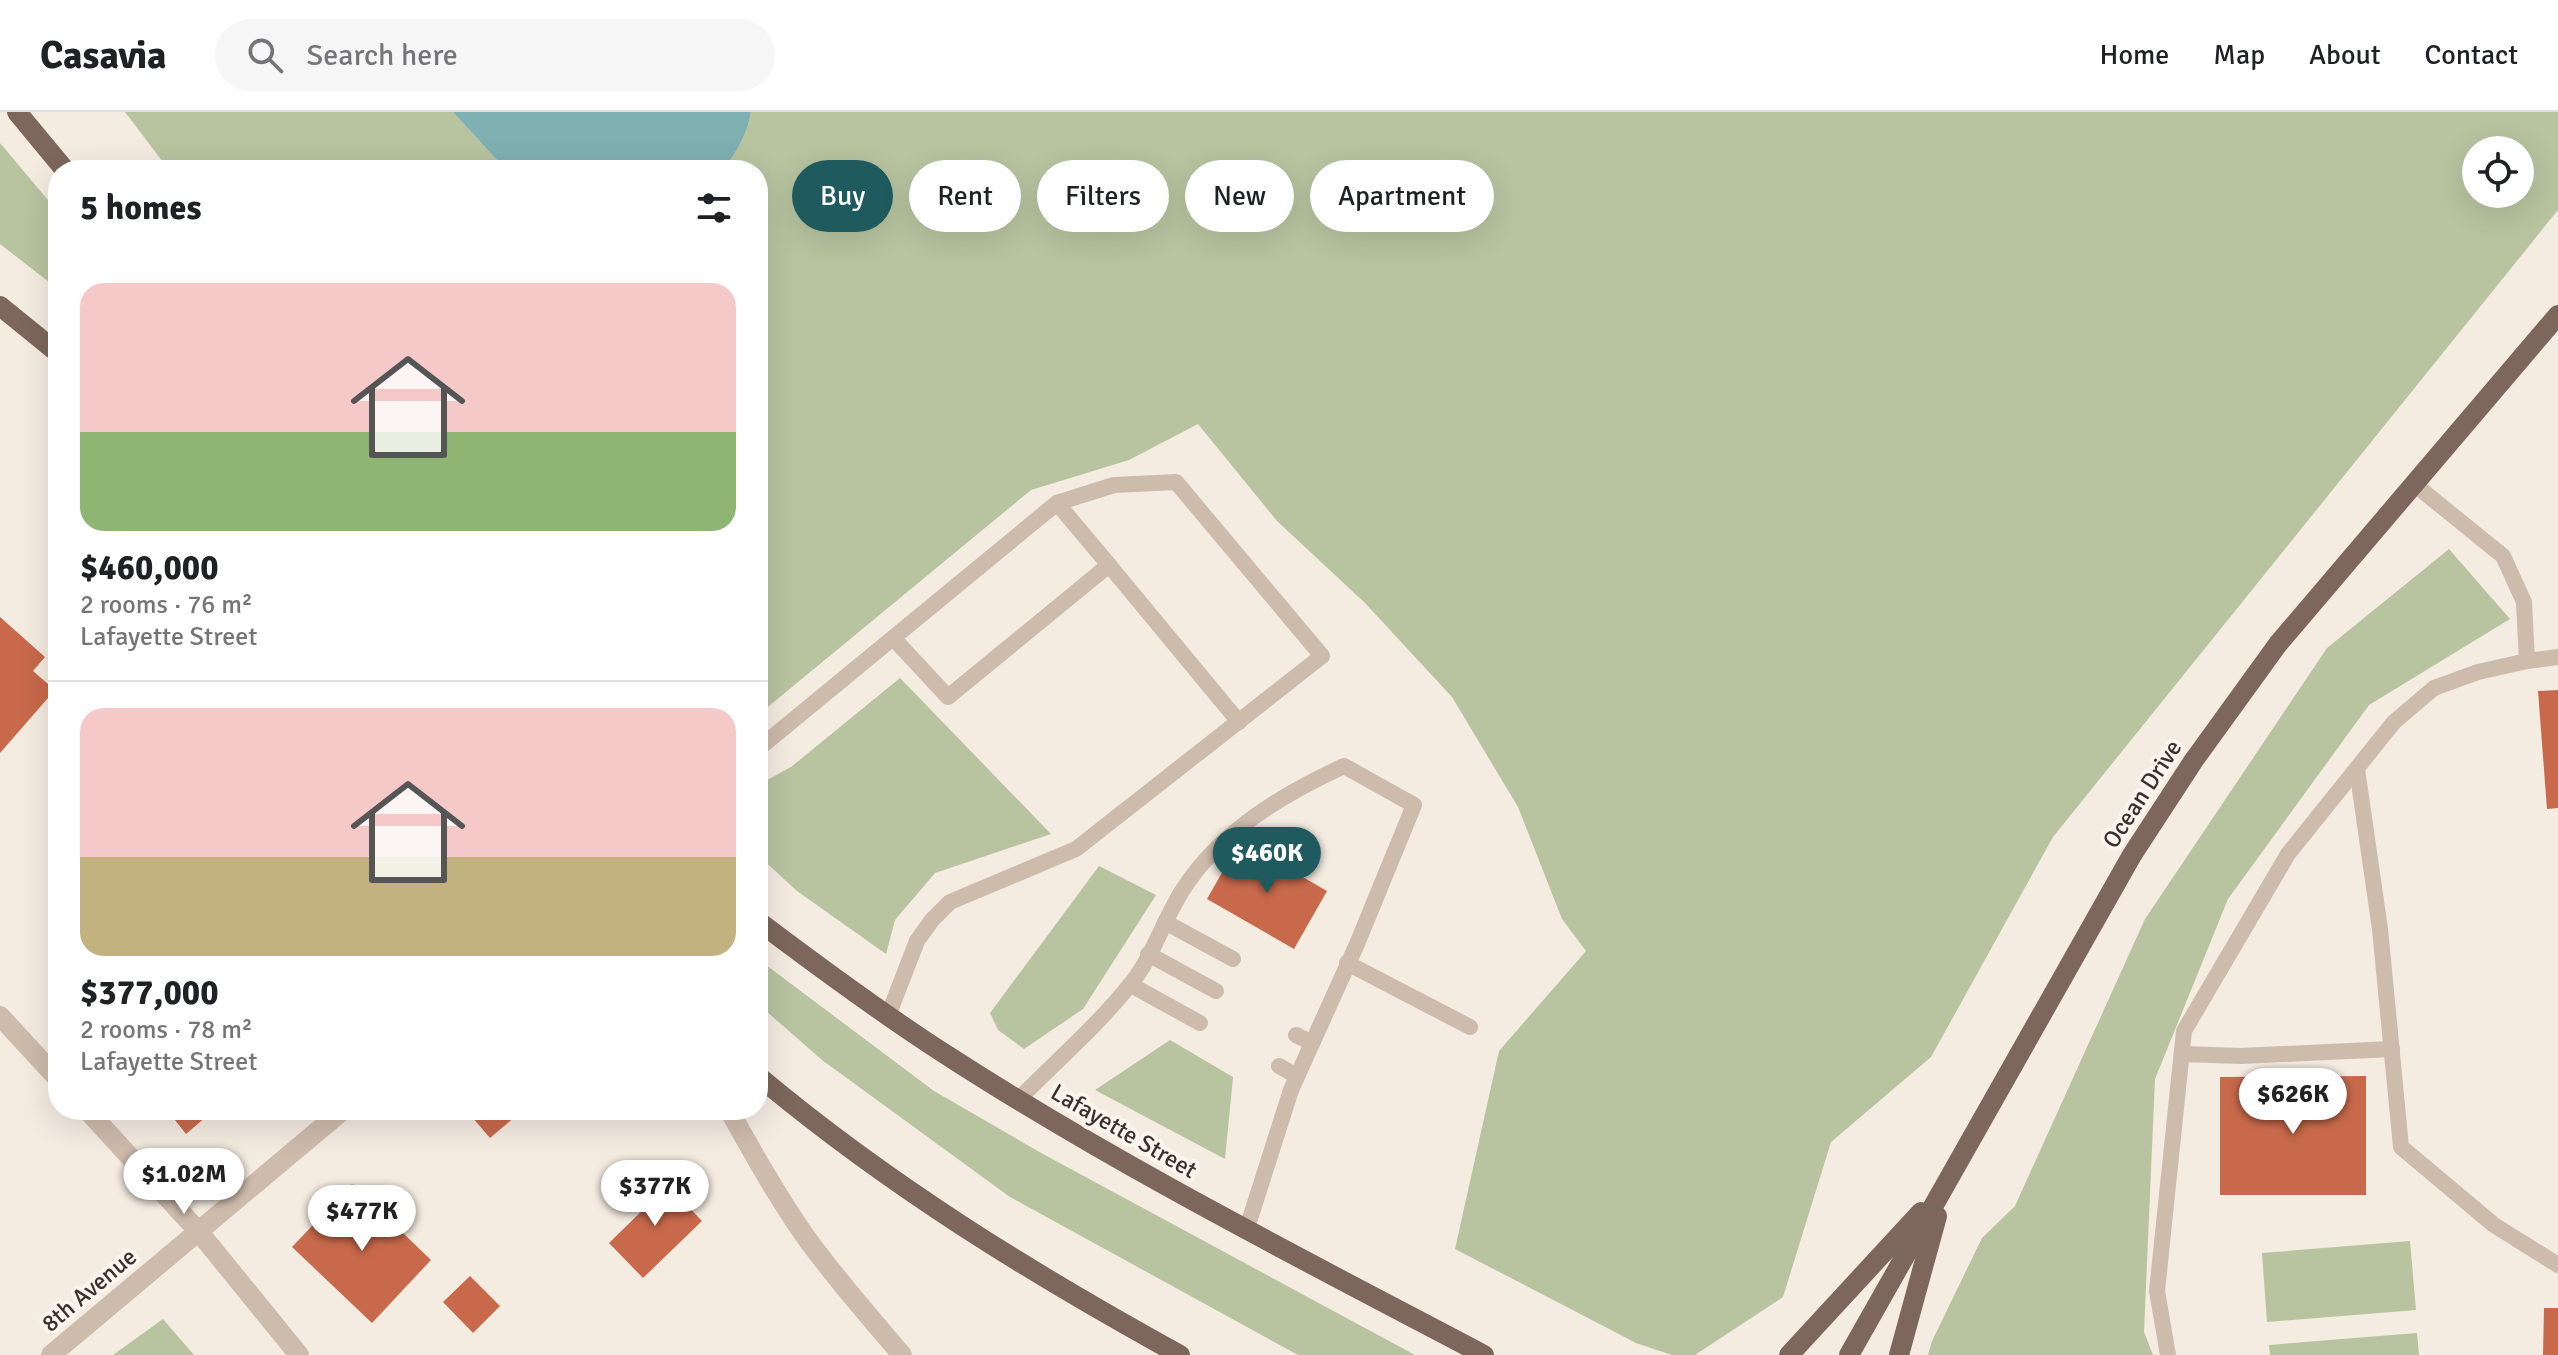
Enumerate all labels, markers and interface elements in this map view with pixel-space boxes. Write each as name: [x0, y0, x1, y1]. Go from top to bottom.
search box: [215, 19, 775, 91]
text: Casavia: [40, 32, 167, 79]
icon: search: [243, 33, 287, 77]
text: Search here: [307, 37, 458, 74]
text: Home: [2100, 38, 2169, 72]
text: Map: [2213, 38, 2265, 72]
text: About: [2309, 38, 2381, 72]
text: Contact: [2425, 38, 2518, 72]
map controls: [2462, 136, 2534, 208]
button: locate: [2462, 136, 2534, 208]
chip: Buy: [792, 160, 893, 232]
chip: Rent: [909, 160, 1021, 232]
chip: Filters: [1037, 160, 1169, 232]
chip: New: [1185, 160, 1294, 232]
chip: Apartment: [1310, 160, 1494, 232]
icon: filters: [692, 186, 736, 230]
text: 5 homes: [80, 187, 201, 229]
icon: home: [336, 335, 480, 479]
text: $460,000: [80, 547, 219, 589]
text: 2 rooms · 76 m²: [80, 589, 253, 621]
text: Lafayette Street: [80, 621, 257, 653]
street label: Ocean Drive: [2096, 734, 2188, 854]
icon: home: [336, 760, 480, 904]
pin: $460K: [1211, 827, 1323, 895]
text: $460K: [1231, 837, 1303, 869]
text: $377,000: [80, 972, 219, 1014]
text: 2 rooms · 78 m²: [80, 1014, 253, 1046]
text: Lafayette Street: [80, 1046, 257, 1078]
pin: $626K: [2237, 1068, 2349, 1136]
street label: Lafayette Street: [1046, 1077, 1202, 1185]
text: $626K: [2257, 1078, 2329, 1110]
pin: $1.02M: [119, 1148, 249, 1216]
text: $1.02M: [141, 1158, 227, 1190]
pin: $377K: [599, 1160, 711, 1228]
text: $377K: [619, 1170, 691, 1202]
pin: $477K: [306, 1185, 418, 1253]
text: $477K: [326, 1195, 398, 1227]
street label: 8th Avenue: [35, 1242, 143, 1338]

